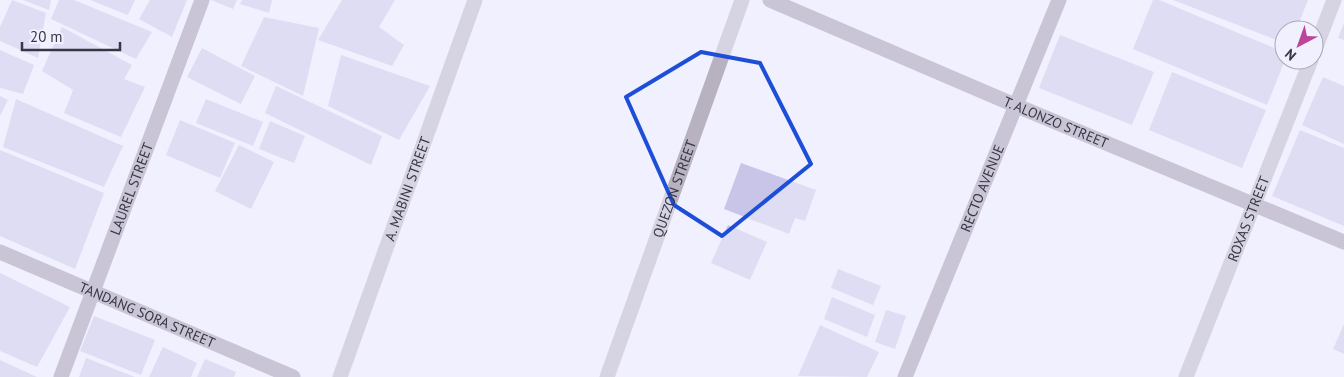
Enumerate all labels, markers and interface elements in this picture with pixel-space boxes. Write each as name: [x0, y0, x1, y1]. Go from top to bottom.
scale bar: [22, 20, 120, 52]
north arrow: [1274, 20, 1324, 70]
text: 20 m: [30, 27, 63, 46]
text: N: [1281, 45, 1300, 65]
street label: T. ALONZO STREET: [1001, 92, 1111, 152]
street label: A. MABINI STREET: [381, 134, 434, 243]
street label: QUEZON STREET: [649, 137, 700, 240]
street label: LAUREL STREET: [106, 140, 157, 237]
street label: RECTO AVENUE: [956, 142, 1008, 234]
street label: ROXAS STREET: [1223, 173, 1273, 264]
street label: TANDANG SORA STREET: [76, 278, 218, 352]

